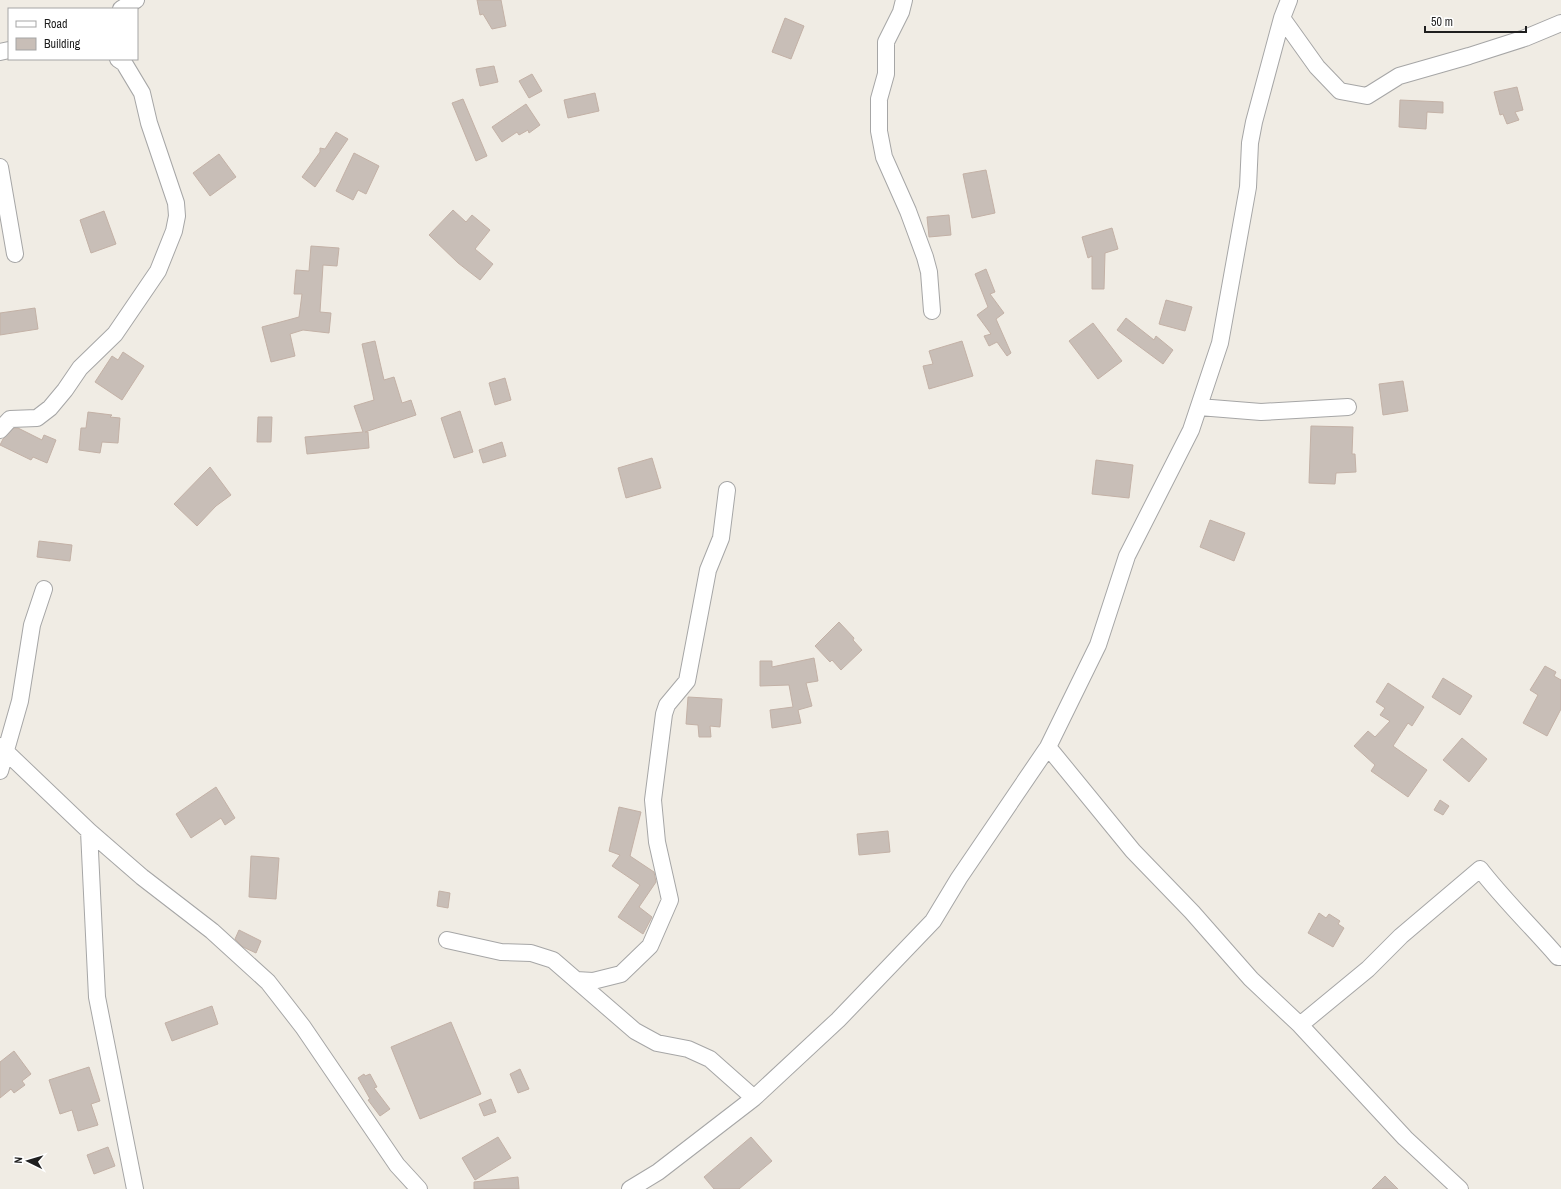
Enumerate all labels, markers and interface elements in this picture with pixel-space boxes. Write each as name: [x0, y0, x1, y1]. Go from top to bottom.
legend: [8, 8, 138, 60]
scale bar: [1425, 8, 1526, 34]
text: 50 m: [1431, 14, 1453, 30]
text: Road: [44, 16, 68, 32]
text: Building: [44, 36, 81, 52]
north arrow: [8, 1141, 48, 1181]
text: N: [11, 1156, 25, 1164]

